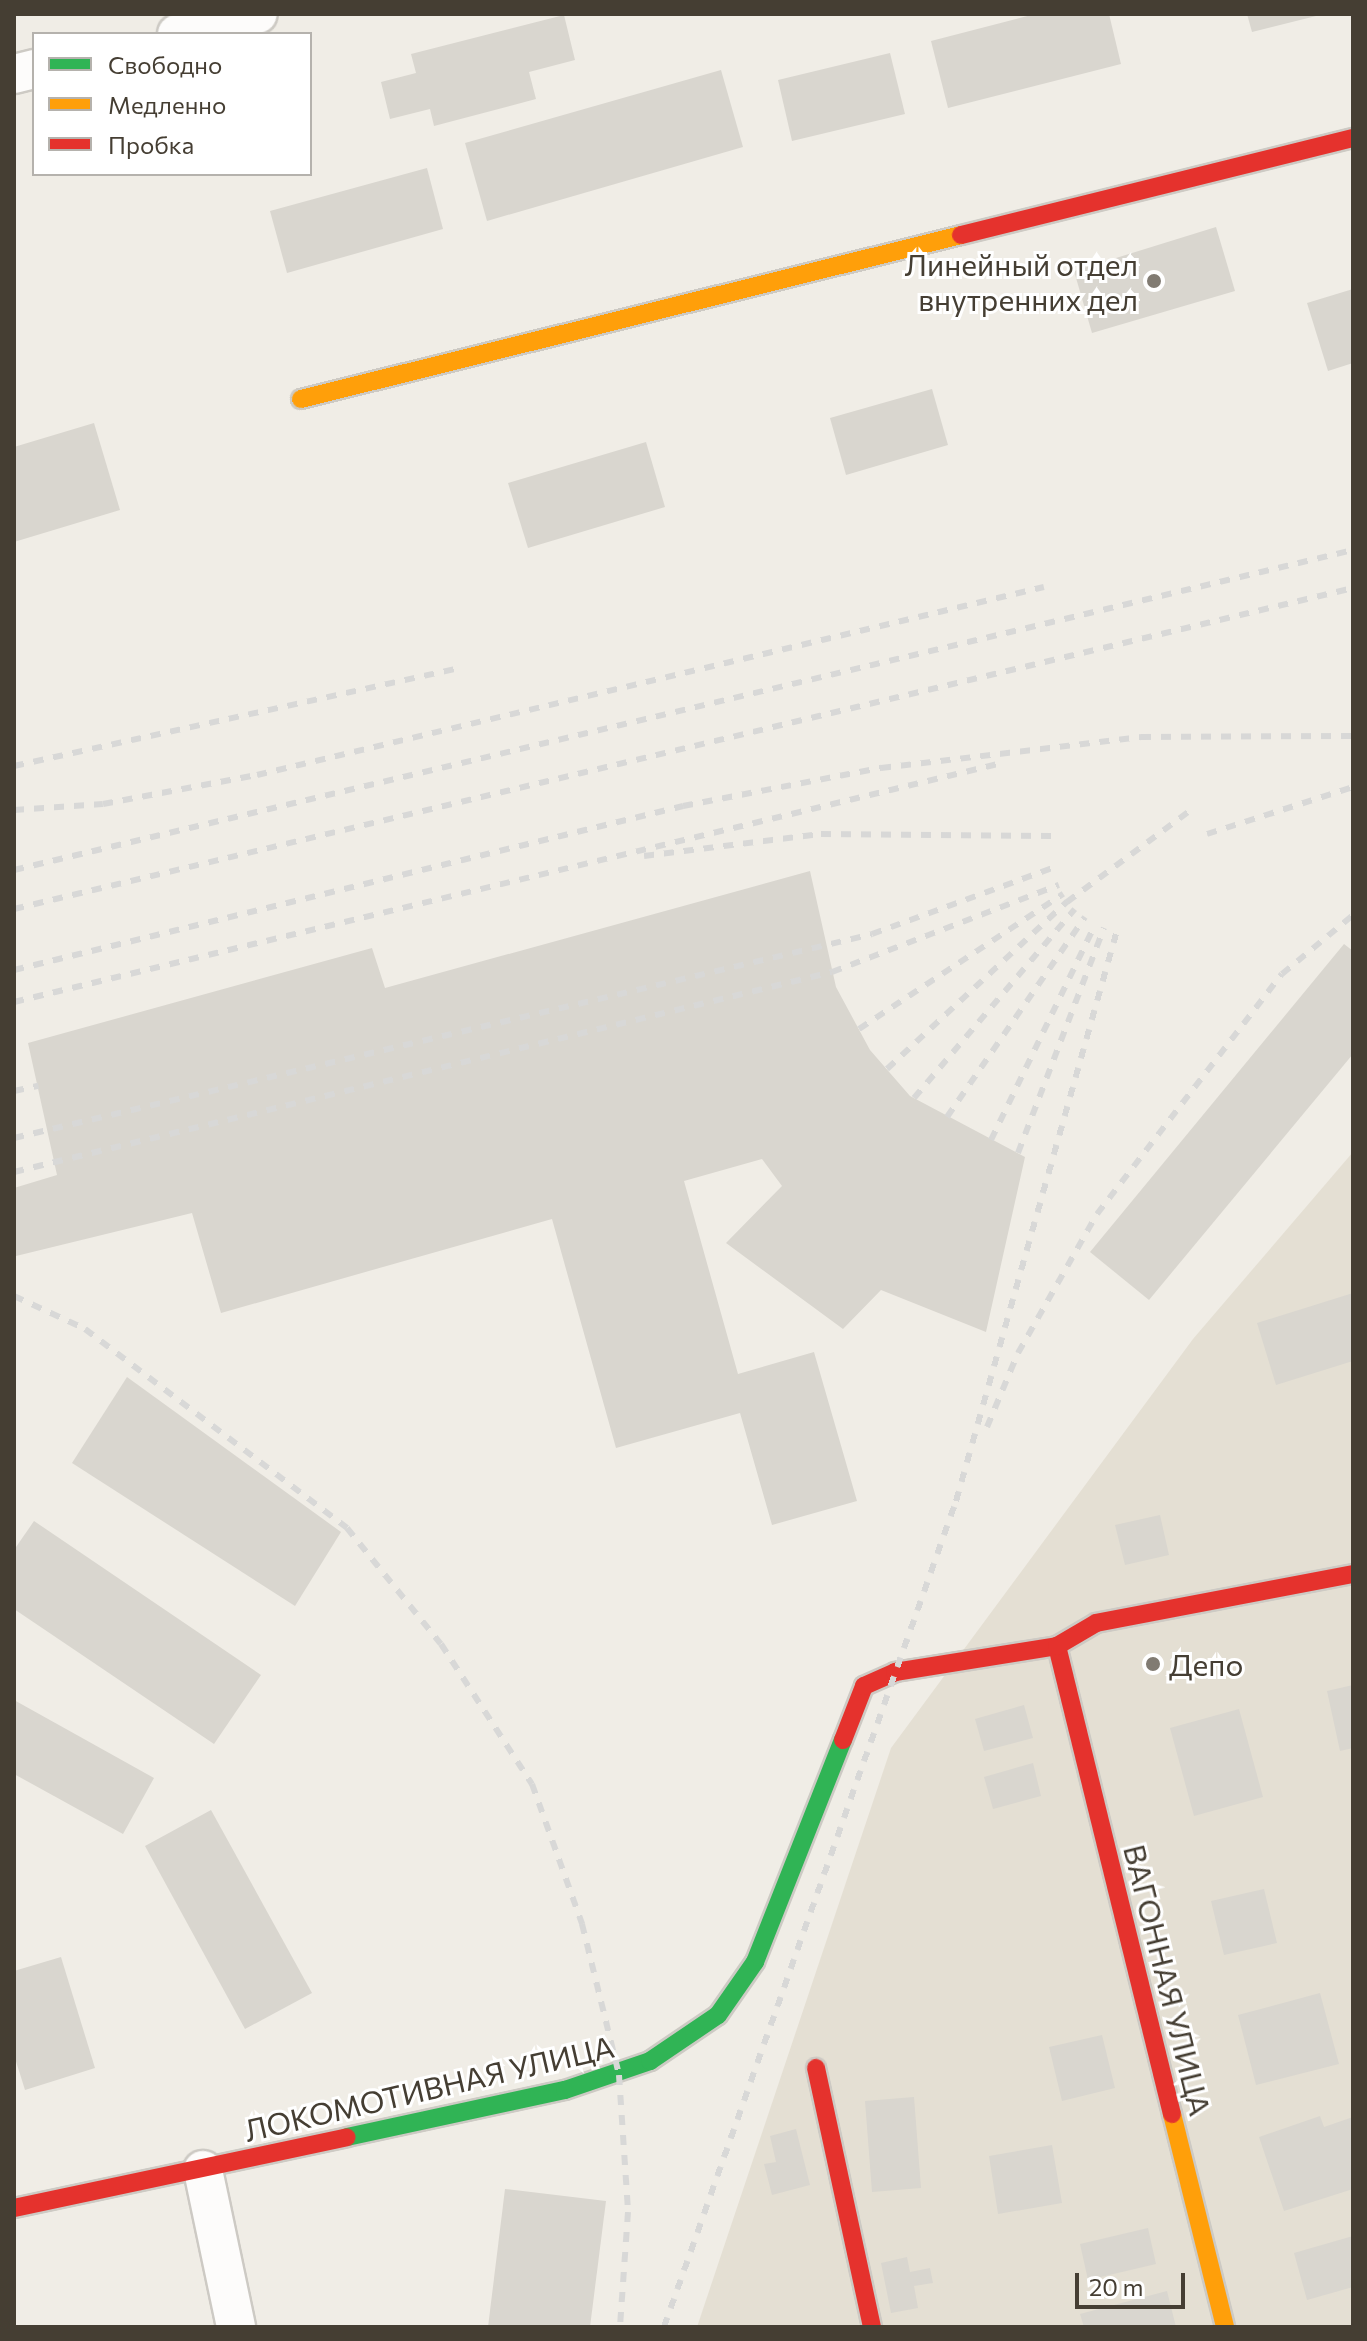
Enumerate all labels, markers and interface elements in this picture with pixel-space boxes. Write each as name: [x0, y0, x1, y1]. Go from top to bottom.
legend: [32, 32, 312, 176]
text: Свободно: [108, 50, 222, 79]
text: Медленно: [108, 90, 226, 119]
text: Пробка: [108, 130, 194, 159]
place label: Линейный отдел внутренних дел: [904, 246, 1138, 316]
marker: Линейный отдел внутренних дел: [1145, 272, 1163, 290]
place label: Депо: [1169, 1646, 1243, 1682]
marker: Депо: [1144, 1655, 1162, 1673]
street label: ВАГОННАЯ УЛИЦА: [1117, 1841, 1219, 2119]
street label: ЛОКОМОТИВНАЯ УЛИЦА: [241, 2028, 617, 2148]
scale bar: [1079, 2257, 1189, 2307]
text: 20 m: [1089, 2272, 1143, 2301]

